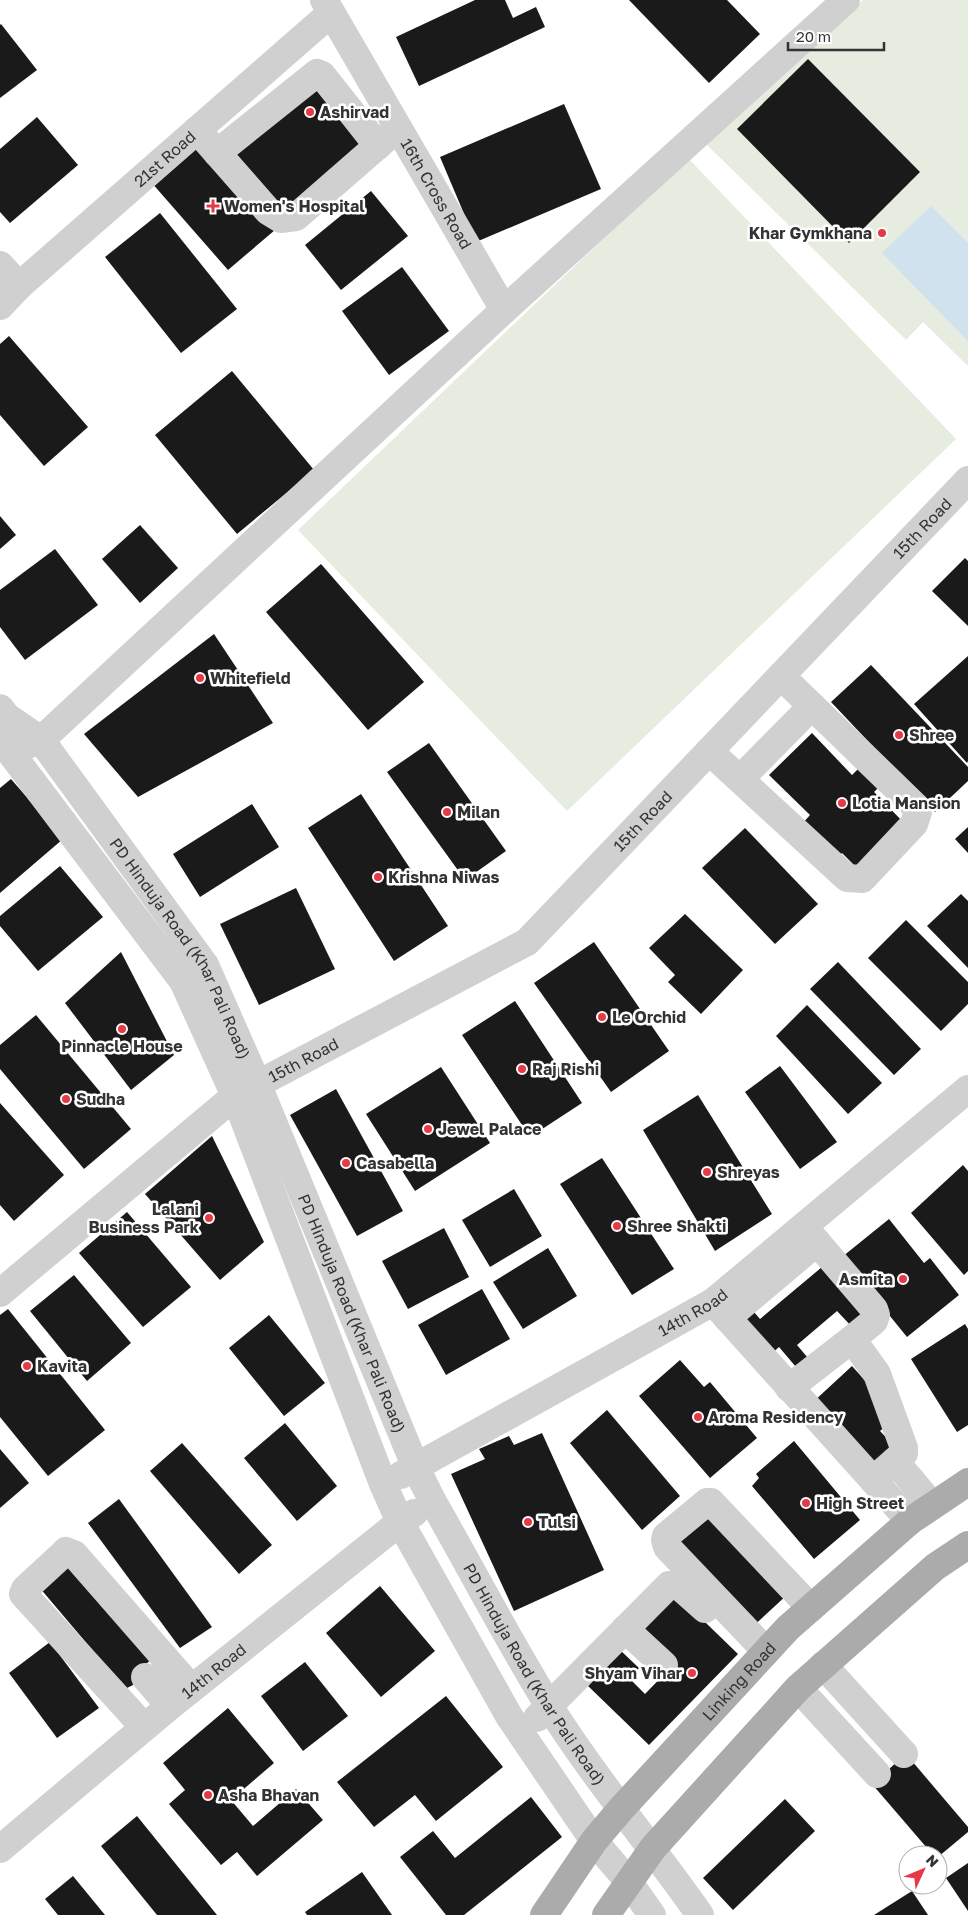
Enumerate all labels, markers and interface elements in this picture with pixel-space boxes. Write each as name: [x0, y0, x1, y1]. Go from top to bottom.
scale bar: [788, 20, 884, 52]
text: 20 m: [796, 27, 831, 45]
place label: Ashirvad: [320, 102, 389, 122]
marker: Ashirvad: [304, 106, 316, 118]
street label: 21st Road: [130, 126, 199, 191]
street label: 16th Cross Road: [397, 135, 476, 253]
place label: Women's Hospital: [224, 196, 365, 216]
marker: Women's Hospital: [206, 199, 220, 213]
place label: Khar Gymkhana: [749, 223, 872, 243]
marker: Khar Gymkhana: [876, 227, 888, 239]
street label: 15th Road: [888, 493, 956, 563]
place label: Whitefield: [210, 668, 291, 688]
marker: Whitefield: [194, 672, 206, 684]
place label: Shree: [909, 725, 954, 745]
marker: Shree: [893, 729, 905, 741]
street label: 15th Road: [609, 786, 676, 856]
place label: Lotia Mansion: [852, 793, 961, 813]
marker: Lotia Mansion: [836, 797, 848, 809]
place label: Milan: [457, 802, 500, 822]
marker: Milan: [441, 806, 453, 818]
street label: PD Hinduja Road (Khar Pali Road): [106, 834, 255, 1062]
place label: Krishna Niwas: [388, 867, 500, 887]
marker: Krishna Niwas: [372, 871, 384, 883]
place label: Le Orchid: [612, 1007, 686, 1027]
marker: Le Orchid: [596, 1011, 608, 1023]
marker: Pinnacle House: [116, 1023, 128, 1035]
street label: 15th Road: [265, 1033, 342, 1087]
place label: Pinnacle House: [61, 1036, 183, 1056]
place label: Raj Rishi: [532, 1059, 599, 1079]
marker: Raj Rishi: [516, 1063, 528, 1075]
place label: Sudha: [76, 1089, 125, 1109]
marker: Sudha: [60, 1093, 72, 1105]
place label: Jewel Palace: [438, 1119, 542, 1139]
marker: Jewel Palace: [422, 1123, 434, 1135]
place label: Casabella: [356, 1153, 434, 1173]
marker: Casabella: [340, 1157, 352, 1169]
place label: Shreyas: [717, 1162, 780, 1182]
marker: Shreyas: [701, 1166, 713, 1178]
street label: PD Hinduja Road (Khar Pali Road): [294, 1191, 410, 1436]
place label: Lalani Business Park: [89, 1199, 200, 1237]
marker: Lalani Business Park: [203, 1212, 215, 1224]
place label: Shree Shakti: [627, 1216, 726, 1236]
marker: Shree Shakti: [611, 1220, 623, 1232]
place label: Asmita: [839, 1269, 893, 1289]
marker: Asmita: [897, 1273, 909, 1285]
street label: 14th Road: [655, 1284, 732, 1340]
place label: Kavita: [37, 1356, 87, 1376]
marker: Kavita: [21, 1360, 33, 1372]
place label: Aroma Residency: [708, 1407, 844, 1427]
marker: Aroma Residency: [692, 1411, 704, 1423]
place label: High Street: [816, 1493, 904, 1513]
marker: High Street: [800, 1497, 812, 1509]
place label: Tulsi: [538, 1512, 576, 1532]
marker: Tulsi: [522, 1516, 534, 1528]
street label: PD Hinduja Road (Khar Pali Road): [459, 1559, 610, 1789]
street label: Linking Road: [698, 1638, 780, 1725]
street label: 14th Road: [177, 1639, 250, 1703]
place label: Shyam Vihar: [585, 1663, 682, 1683]
marker: Shyam Vihar: [686, 1667, 698, 1679]
place label: Asha Bhavan: [218, 1785, 319, 1805]
marker: Asha Bhavan: [202, 1789, 214, 1801]
north arrow: [898, 1845, 948, 1895]
text: N: [923, 1851, 943, 1870]

